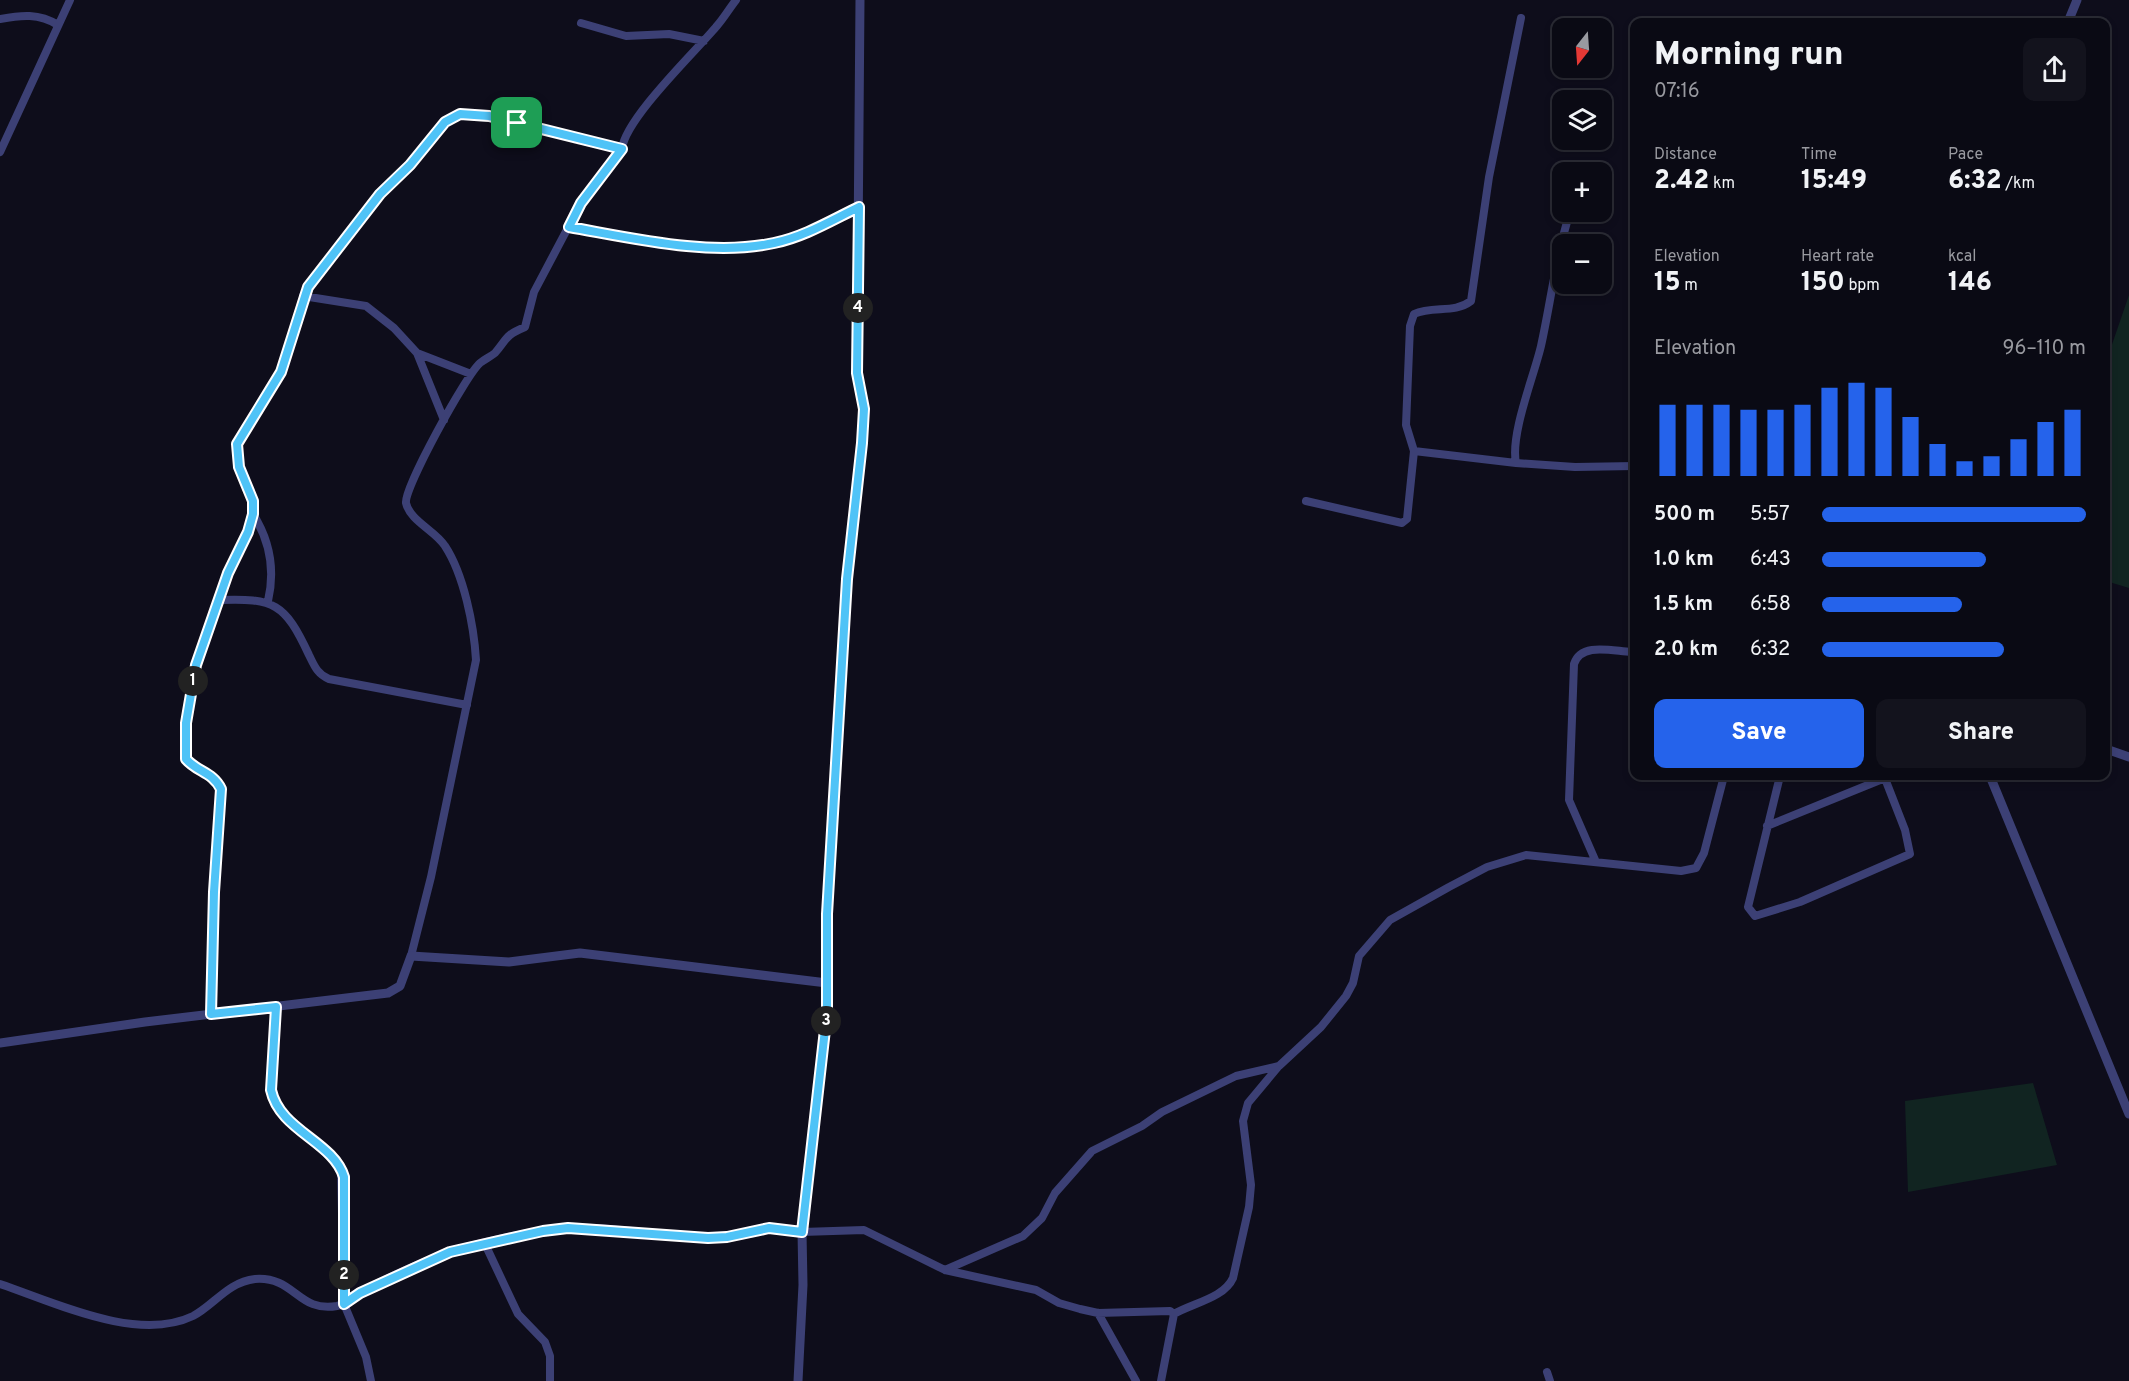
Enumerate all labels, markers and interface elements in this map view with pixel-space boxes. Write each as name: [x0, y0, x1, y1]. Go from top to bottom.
north arrow: [1552, 18, 1612, 78]
map controls: [1552, 18, 1612, 294]
text: Morning run: [1654, 35, 1844, 77]
button: share: [2023, 38, 2086, 101]
text: 07:16: [1654, 79, 1700, 105]
button: layers: [1552, 90, 1612, 150]
pin: [491, 97, 542, 148]
icon: arrive: [500, 106, 533, 139]
text: Distance: [1654, 145, 1717, 165]
text: Time: [1801, 145, 1837, 165]
text: Pace: [1948, 145, 1983, 165]
button: +: [1552, 162, 1612, 222]
text: 2.42: [1654, 165, 1709, 198]
text: 15:49: [1801, 165, 1867, 198]
text: 6:32: [1948, 165, 2002, 198]
text: km: [1709, 174, 1735, 194]
text: /km: [2002, 174, 2035, 194]
button: −: [1552, 234, 1612, 294]
text: Elevation: [1654, 247, 1720, 267]
text: Heart rate: [1801, 247, 1874, 267]
text: kcal: [1948, 247, 1976, 267]
text: 15: [1654, 267, 1680, 300]
text: 150: [1801, 267, 1845, 300]
text: 146: [1948, 267, 1992, 300]
text: m: [1680, 276, 1698, 296]
text: bpm: [1845, 276, 1880, 296]
pin: 4: [843, 293, 873, 323]
text: 4: [853, 298, 863, 318]
text: Elevation: [1654, 336, 1736, 362]
text: 96–110 m: [2003, 336, 2086, 362]
text: 500 m: [1654, 502, 1715, 528]
text: 5:57: [1750, 502, 1790, 528]
text: 1.0 km: [1654, 547, 1714, 573]
text: 6:43: [1750, 547, 1791, 573]
text: 1.5 km: [1654, 592, 1713, 618]
text: 6:58: [1750, 592, 1791, 618]
text: 2.0 km: [1654, 637, 1718, 663]
text: 6:32: [1750, 637, 1790, 663]
pin: 1: [178, 666, 208, 696]
text: 1: [190, 671, 196, 691]
button: Save: [1654, 699, 1864, 768]
button: Share: [1876, 699, 2086, 768]
pin: 3: [811, 1006, 841, 1036]
text: 3: [821, 1011, 831, 1031]
pin: 2: [329, 1260, 359, 1290]
text: 2: [339, 1265, 349, 1285]

